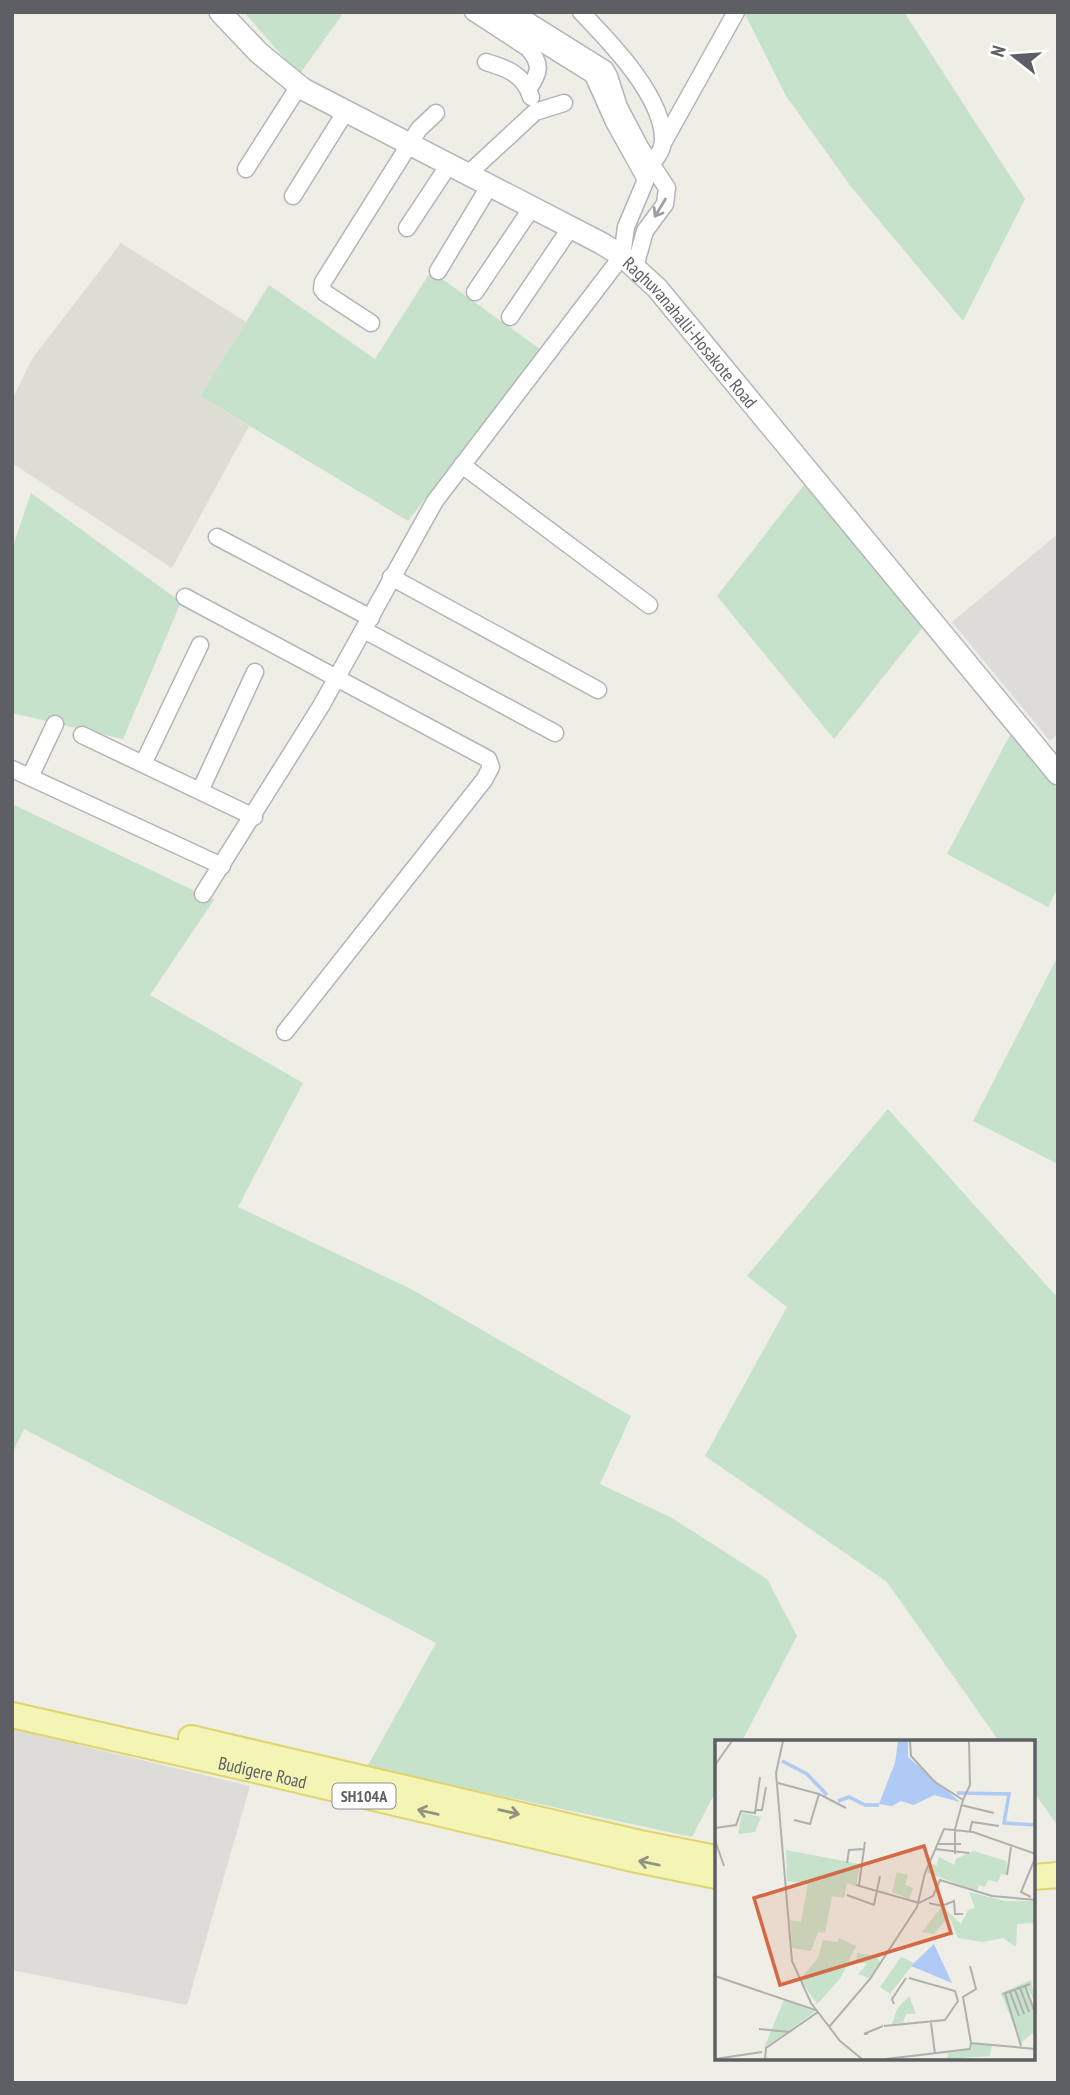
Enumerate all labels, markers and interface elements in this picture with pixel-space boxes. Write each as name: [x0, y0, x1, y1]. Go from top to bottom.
north arrow: [979, 21, 1049, 91]
text: N: [985, 43, 1011, 59]
one-way arrow: [653, 197, 667, 217]
street label: Raghuvanahalli-Hosakote Road: [618, 251, 762, 412]
inset map: [715, 1740, 1035, 2060]
street label: Budigere Road: [216, 1751, 309, 1793]
road number: SH104A: [332, 1784, 396, 1808]
one-way arrow: [417, 1805, 440, 1818]
one-way arrow: [497, 1806, 520, 1819]
one-way arrow: [638, 1856, 661, 1870]

